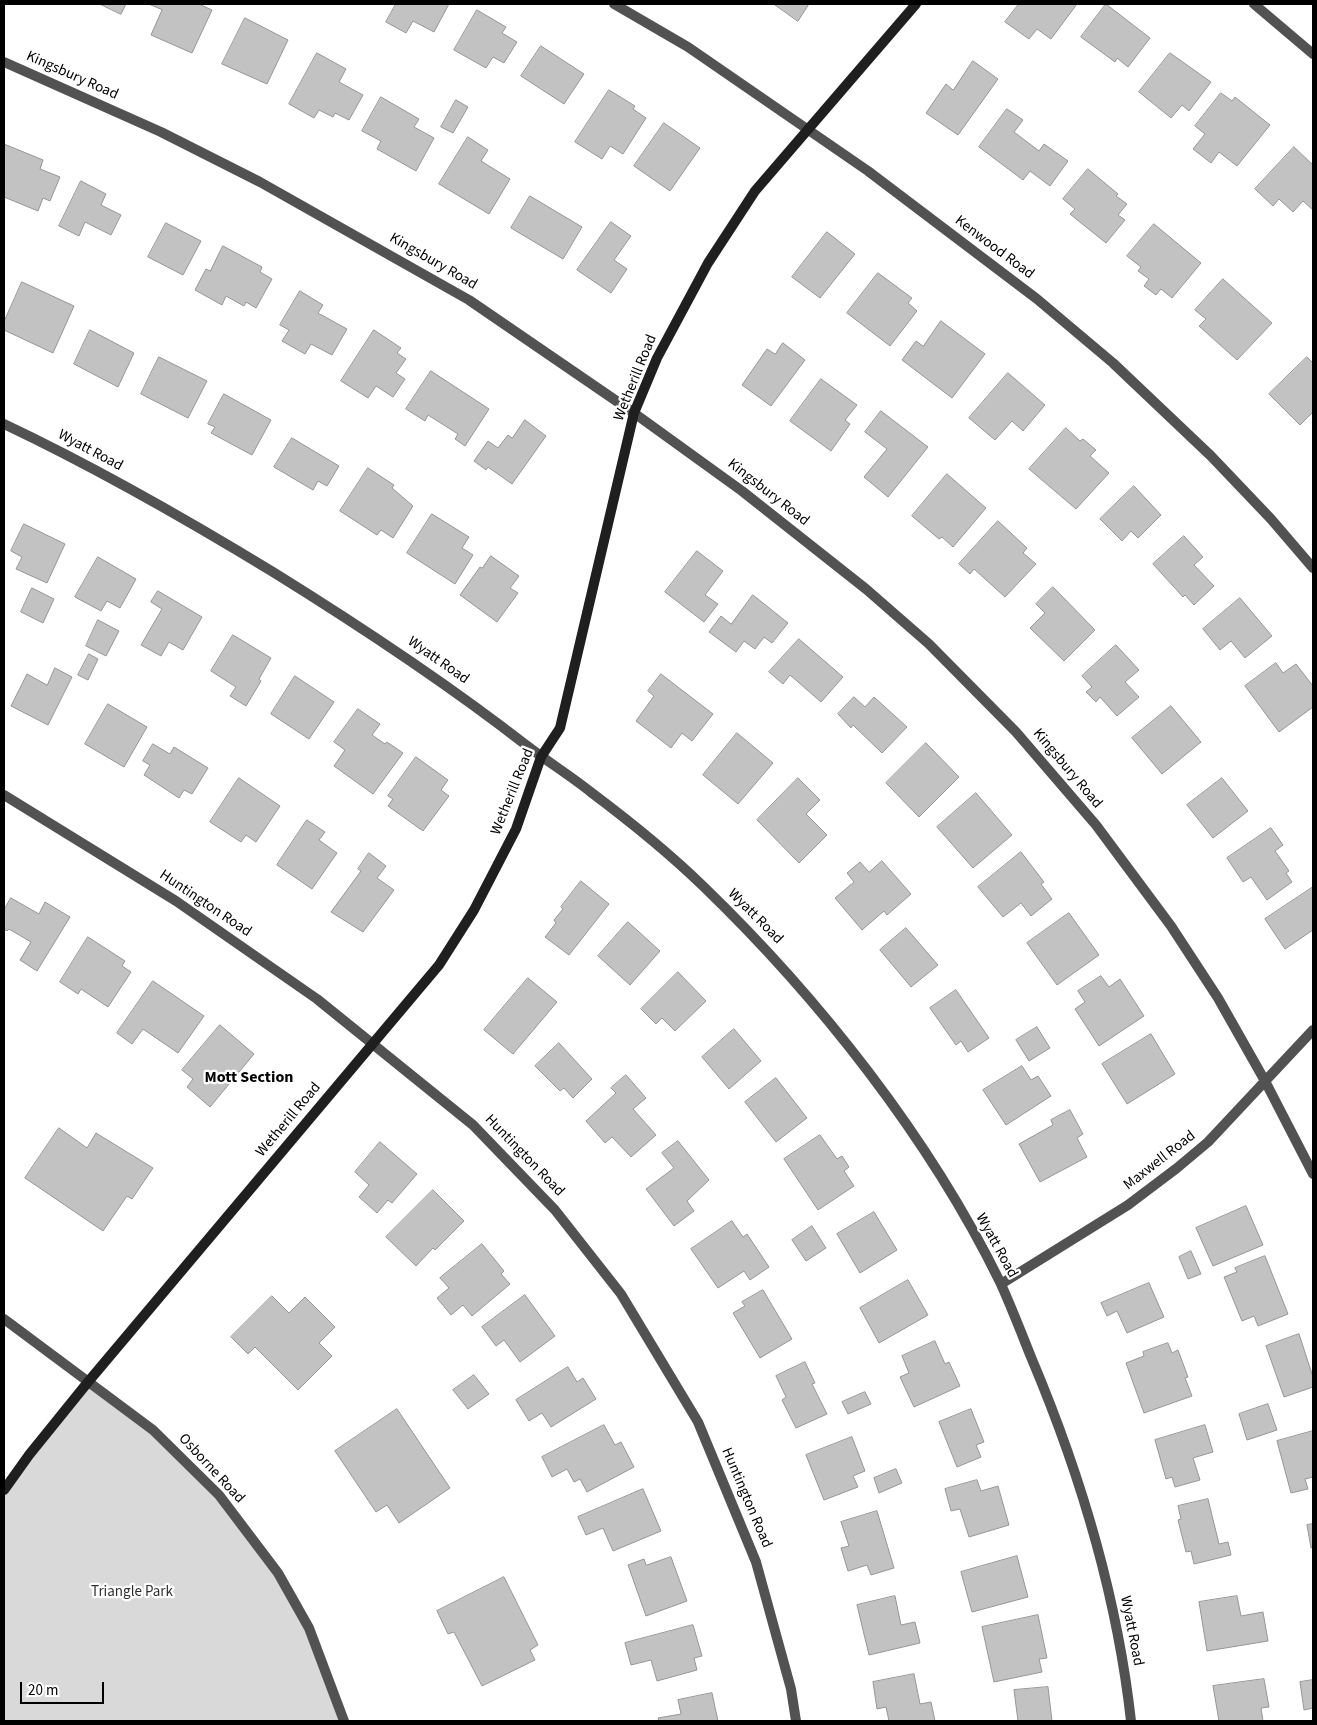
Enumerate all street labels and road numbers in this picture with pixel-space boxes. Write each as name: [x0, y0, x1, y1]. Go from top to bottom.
street label: Kingsbury Road: [23, 48, 121, 104]
street label: Kenwood Road: [951, 212, 1037, 284]
street label: Kingsbury Road: [386, 230, 480, 294]
street label: Wetherill Road: [611, 332, 661, 424]
street label: Wyatt Road: [54, 426, 126, 476]
street label: Kingsbury Road: [724, 456, 812, 530]
street label: Wyatt Road: [404, 633, 472, 689]
street label: Kingsbury Road: [1028, 725, 1106, 813]
street label: Wetherill Road: [488, 746, 538, 838]
street label: Huntington Road: [156, 867, 254, 941]
street label: Wyatt Road: [724, 886, 786, 948]
street label: Wetherill Road: [253, 1079, 325, 1161]
street label: Huntington Road: [480, 1111, 568, 1201]
street label: Maxwell Road: [1121, 1127, 1199, 1195]
street label: Wyatt Road: [971, 1211, 1021, 1281]
street label: Osborne Road: [174, 1430, 248, 1508]
street label: Huntington Road: [717, 1445, 775, 1551]
street label: Wyatt Road: [1115, 1594, 1147, 1668]

